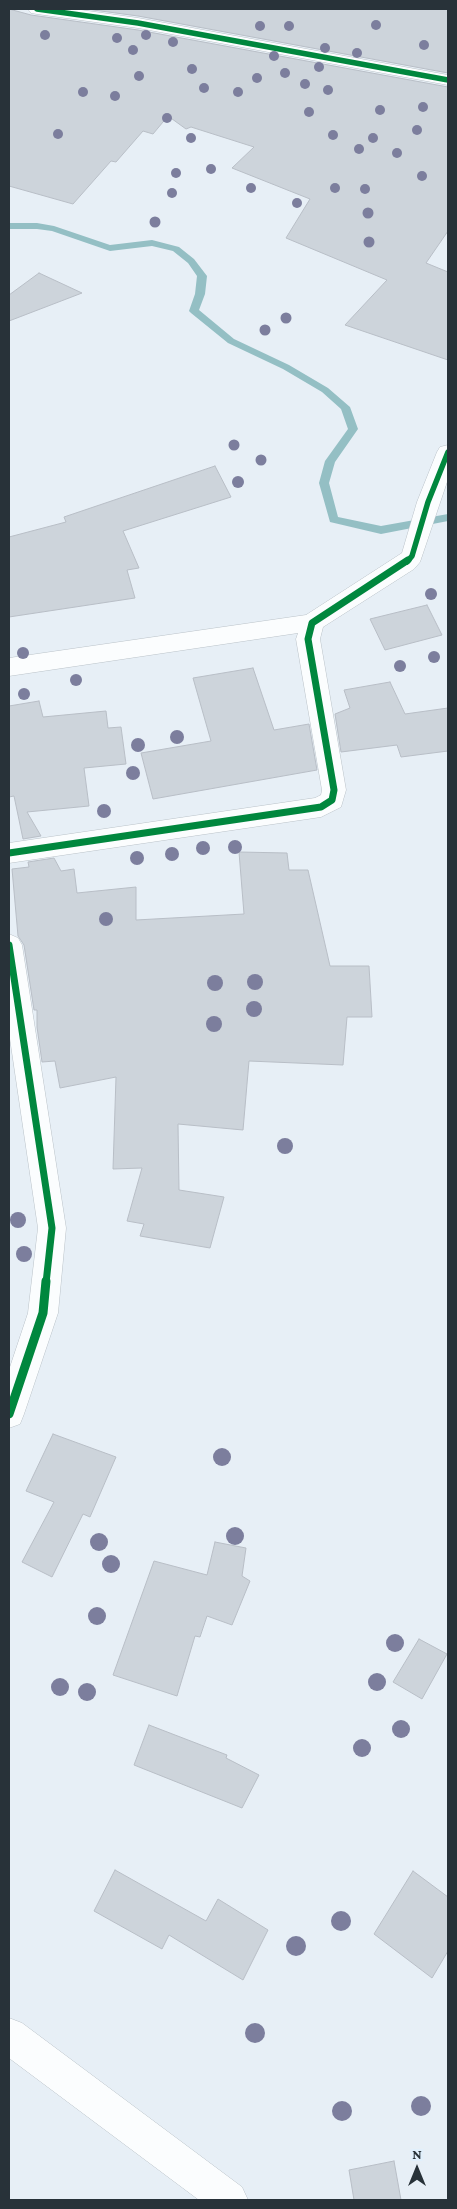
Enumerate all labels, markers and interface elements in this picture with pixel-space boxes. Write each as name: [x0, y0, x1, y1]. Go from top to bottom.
north arrow: [392, 2144, 442, 2194]
text: N: [412, 2146, 422, 2162]

